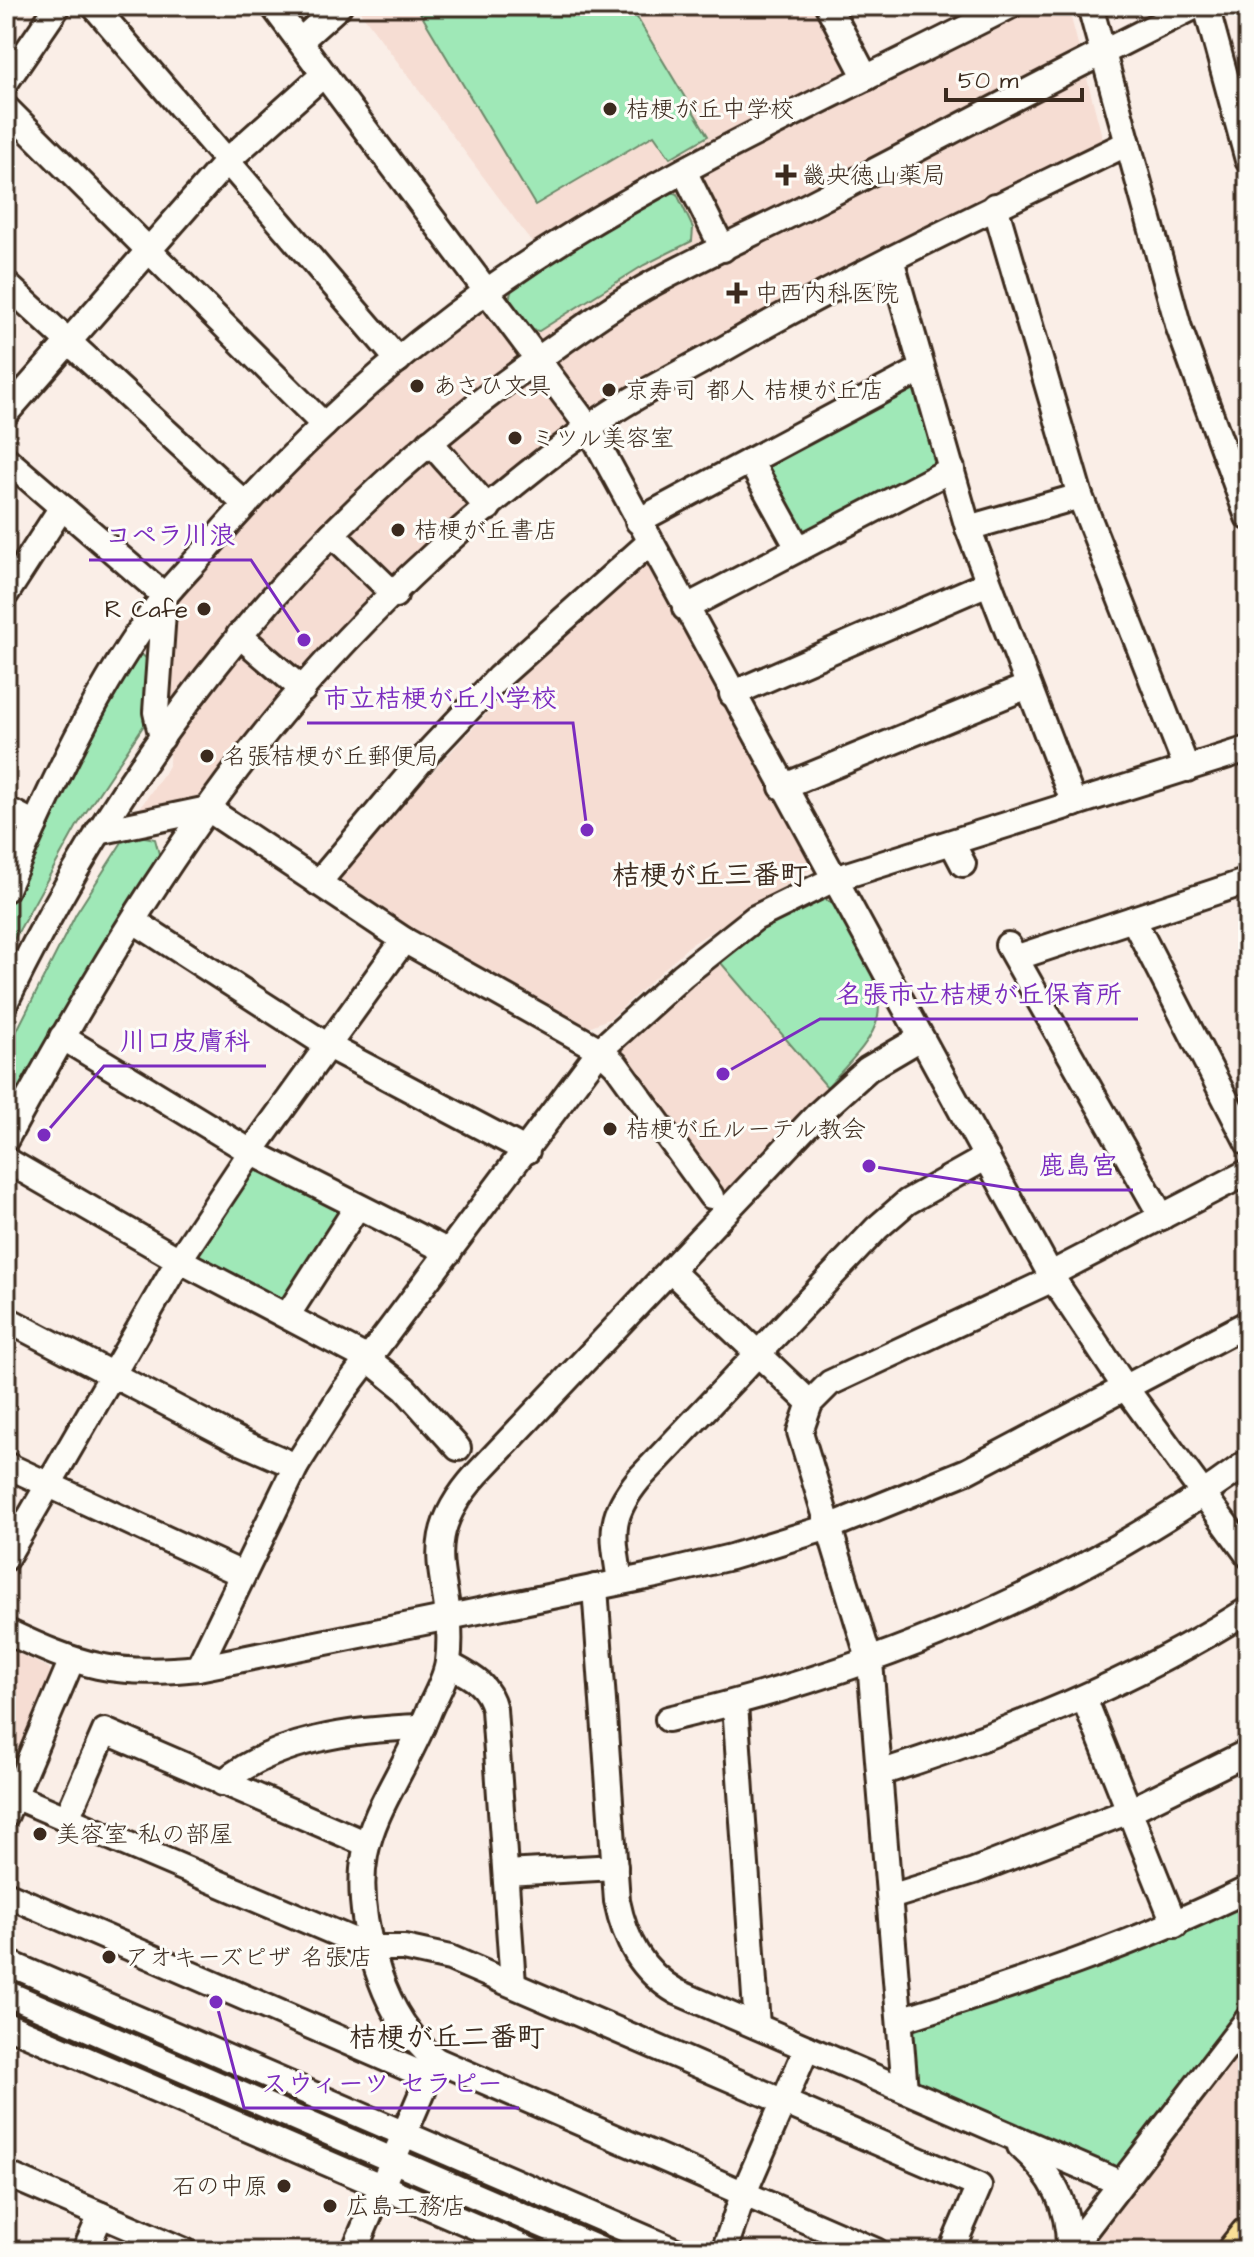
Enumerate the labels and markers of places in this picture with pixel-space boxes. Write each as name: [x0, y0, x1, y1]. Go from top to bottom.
place label: 桔梗が丘中学校: [626, 93, 794, 127]
marker: 桔梗が丘中学校: [601, 100, 619, 118]
place label: 畿央徳山薬局: [802, 159, 946, 193]
marker: 畿央徳山薬局: [777, 166, 795, 184]
place label: 中西内科医院: [755, 277, 899, 311]
marker: 中西内科医院: [726, 282, 748, 304]
place label: あさひ文具: [433, 370, 552, 404]
place label: 京寿司 都人 桔梗が丘店: [625, 374, 884, 408]
marker: あさひ文具: [408, 377, 426, 395]
marker: 京寿司 都人 桔梗が丘店: [600, 381, 618, 399]
place label: ミツル美容室: [531, 422, 674, 456]
marker: ミツル美容室: [506, 429, 524, 447]
callout: コペラ川浪: [89, 510, 251, 560]
place label: 桔梗が丘書店: [414, 514, 558, 548]
marker: 桔梗が丘書店: [389, 521, 407, 539]
place label: R Cafe: [105, 593, 188, 627]
marker: R Cafe: [195, 600, 213, 618]
callout: 市立桔梗が丘小学校: [307, 673, 573, 723]
place label: 名張桔梗が丘郵便局: [223, 740, 439, 774]
marker: 名張桔梗が丘郵便局: [198, 747, 216, 765]
callout: 名張市立桔梗が丘保育所: [820, 969, 1138, 1019]
callout: 川口皮膚科: [104, 1016, 266, 1066]
place label: 桔梗が丘ルーテル教会: [626, 1113, 866, 1147]
marker: 桔梗が丘ルーテル教会: [601, 1120, 619, 1138]
callout: 鹿島宮: [1023, 1140, 1133, 1190]
place label: 美容室 私の部屋: [56, 1818, 234, 1852]
marker: 美容室 私の部屋: [31, 1825, 49, 1843]
place label: アオキーズピザ 名張店: [125, 1941, 373, 1975]
marker: アオキーズピザ 名張店: [100, 1948, 118, 1966]
callout: スウィーツ セラピー: [244, 2058, 519, 2108]
place label: 石の中原: [172, 2170, 268, 2204]
marker: 石の中原: [275, 2177, 293, 2195]
place label: 広島工務店: [346, 2190, 466, 2224]
marker: 広島工務店: [321, 2197, 339, 2215]

